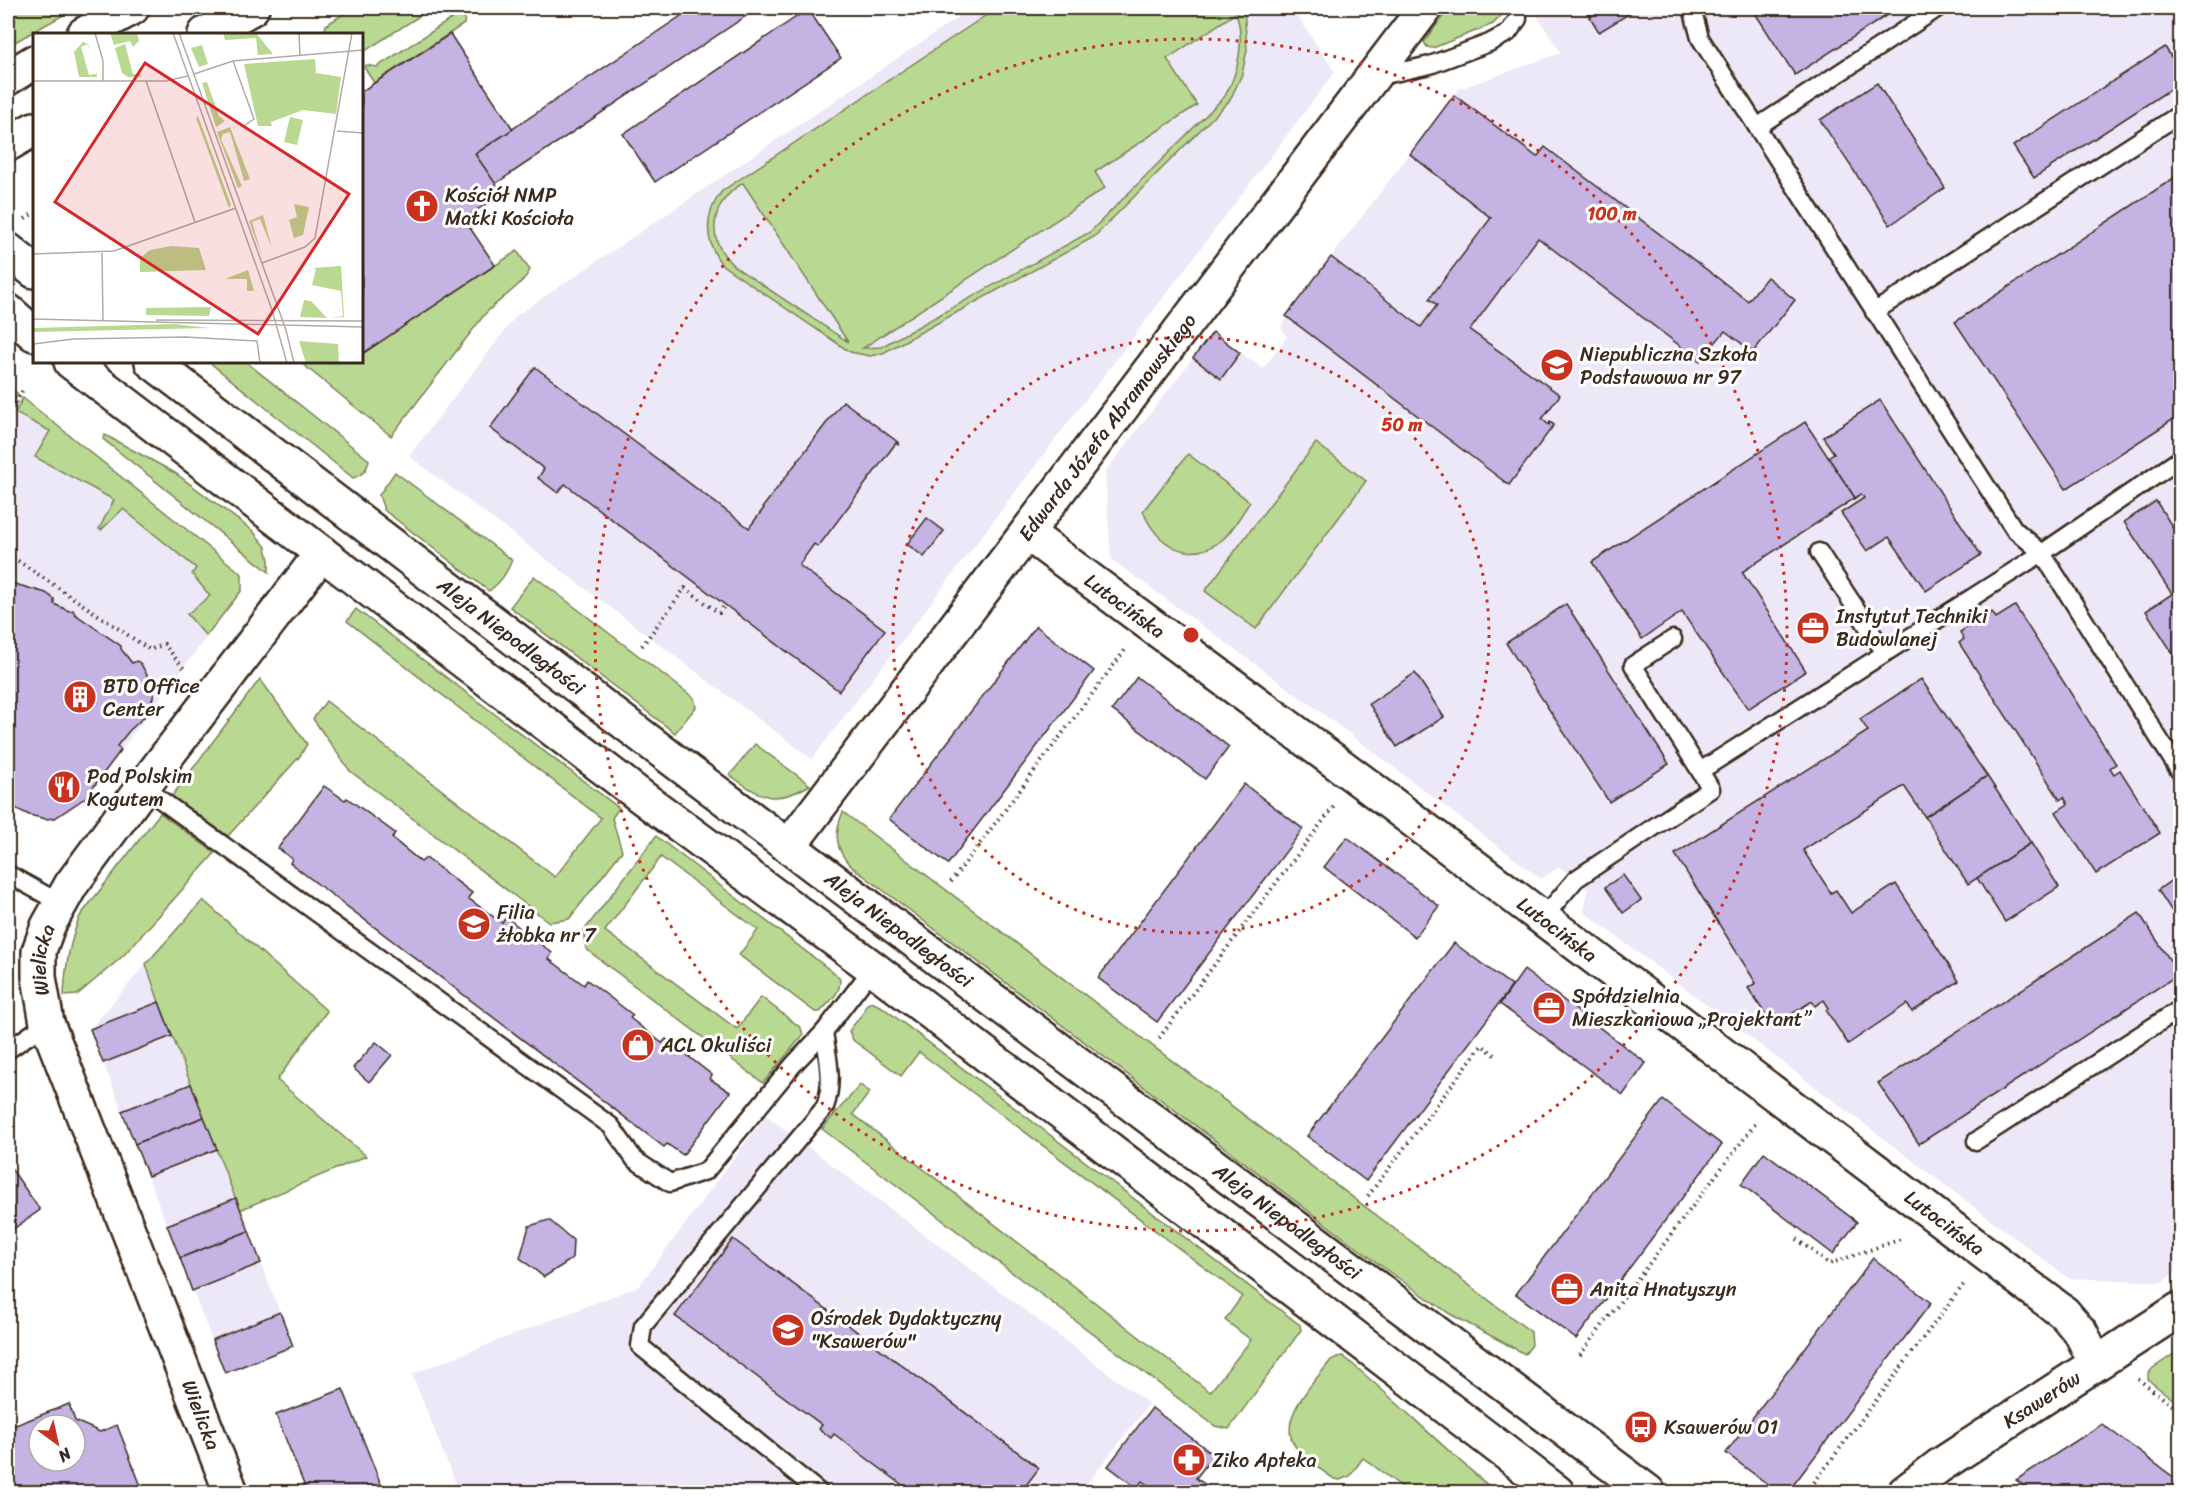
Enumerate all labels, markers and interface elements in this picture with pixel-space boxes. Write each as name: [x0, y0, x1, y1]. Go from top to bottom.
inset map: [33, 33, 363, 363]
place label: Kościół NMP Matki Kościoła: [445, 178, 574, 236]
church icon: Kościół NMP Matki Kościoła: [404, 188, 440, 224]
text: 100 m: [1588, 198, 1637, 230]
street label: Edwarda Józefa Abramowskiego: [1009, 305, 1205, 549]
place label: Niepubliczna Szkoła Podstawowa nr 97: [1580, 337, 1758, 395]
school or university icon: Niepubliczna Szkoła Podstawowa nr 97: [1539, 347, 1575, 383]
text: 50 m: [1382, 409, 1423, 441]
street label: Lutocińska: [1077, 564, 1173, 648]
street label: Aleja Niepodległości: [429, 568, 594, 705]
place label: Instytut Techniki Budowlanej: [1835, 599, 1989, 657]
office icon: Instytut Techniki Budowlanej: [1795, 610, 1831, 646]
centre of rings: [1181, 625, 1201, 645]
place label: BTD Office Center: [103, 669, 200, 727]
building icon: BTD Office Center: [62, 679, 98, 715]
place label: Pod Polskim Kogutem: [87, 759, 192, 817]
restaurant icon: Pod Polskim Kogutem: [46, 769, 82, 805]
street label: Aleja Niepodległości: [816, 861, 982, 998]
street label: Lutocińska: [1509, 887, 1605, 972]
place label: Filia żłobka nr 7: [496, 895, 597, 953]
school or university icon: Filia żłobka nr 7: [456, 906, 492, 942]
street label: Wielicka: [21, 919, 65, 999]
place label: Spółdzielnia Mieszkaniowa „Projektant”: [1572, 979, 1812, 1037]
office icon: Spółdzielnia Mieszkaniowa „Projektant”: [1531, 990, 1567, 1026]
shop icon: ACL Okuliści: [620, 1027, 656, 1063]
place label: ACL Okuliści: [660, 1028, 772, 1063]
street label: Aleja Niepodległości: [1205, 1153, 1371, 1290]
street label: Lutocińska: [1897, 1180, 1993, 1265]
office icon: Anita Hnatyszyn: [1549, 1271, 1585, 1307]
place label: Anita Hnatyszyn: [1589, 1272, 1737, 1307]
place label: Ośrodek Dydaktyczny "Ksawerów": [811, 1301, 1002, 1359]
school or university icon: Ośrodek Dydaktyczny "Ksawerów": [770, 1312, 806, 1348]
street label: Ksawerów: [1995, 1361, 2088, 1438]
street label: Wielicka: [172, 1375, 230, 1455]
bus stop icon: Ksawerów 01: [1623, 1409, 1659, 1445]
place label: Ksawerów 01: [1664, 1410, 1778, 1445]
north arrow: [27, 1413, 87, 1473]
text: N: [52, 1439, 78, 1471]
pharmacy icon: Ziko Apteka: [1171, 1442, 1207, 1478]
place label: Ziko Apteka: [1212, 1443, 1316, 1478]

